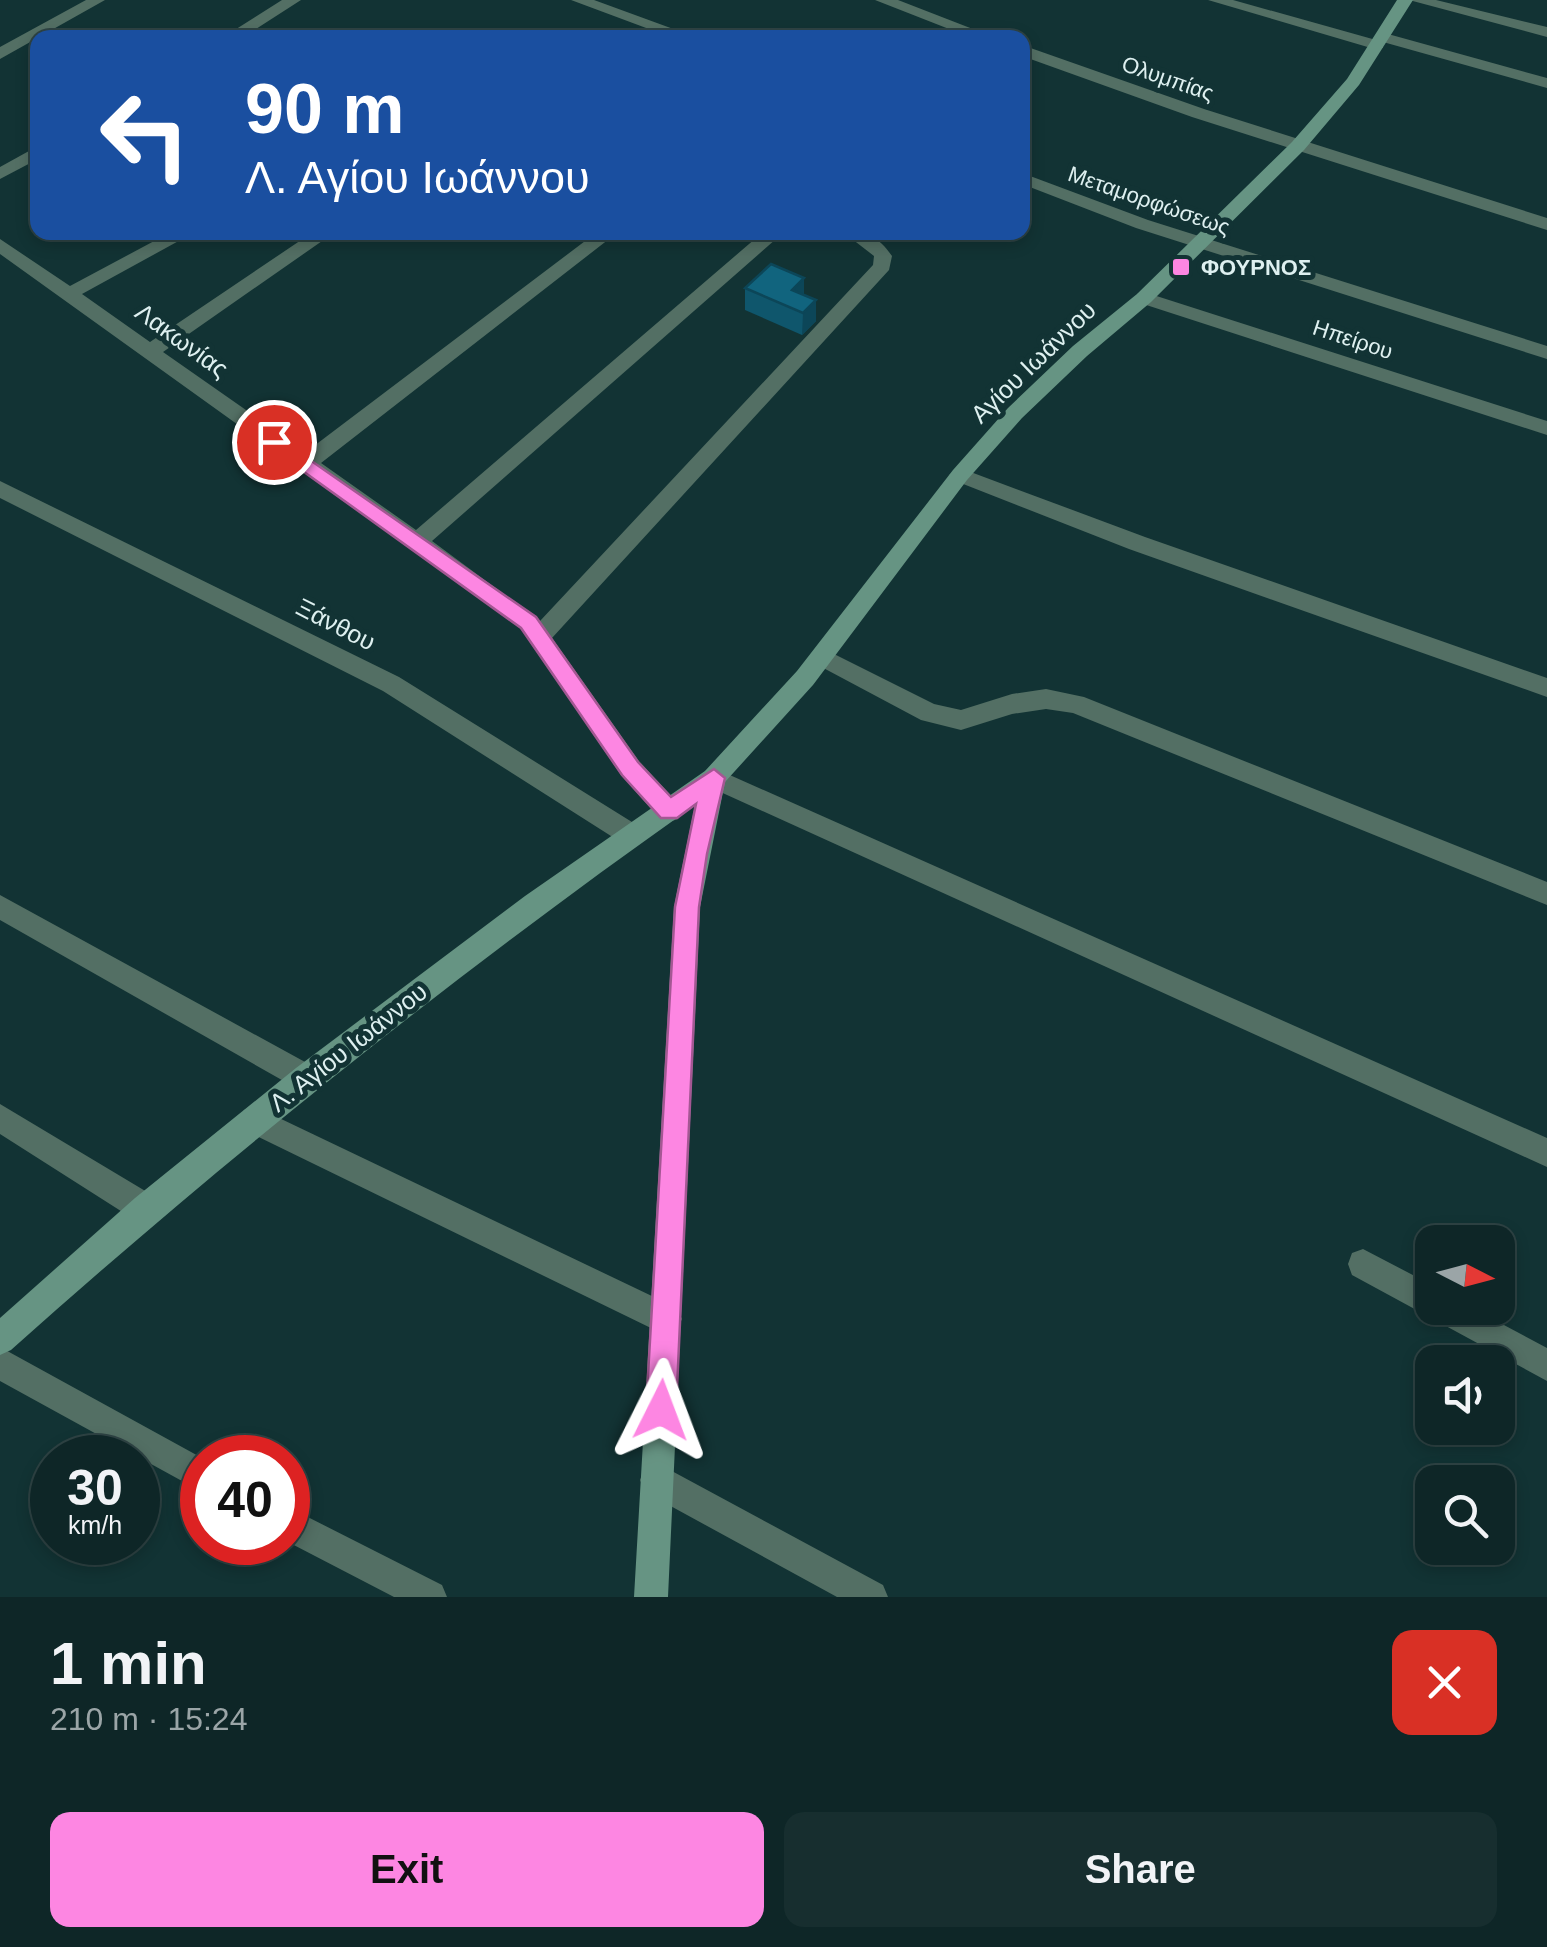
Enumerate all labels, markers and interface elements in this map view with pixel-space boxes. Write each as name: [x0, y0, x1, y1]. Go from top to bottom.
street label: Ολυμπίας: [1119, 51, 1217, 106]
icon: left: [80, 70, 210, 200]
text: 90 m: [245, 70, 405, 148]
text: Λ. Αγίου Ιωάννου: [245, 152, 590, 203]
street label: Μεταμορφώσεως: [1065, 161, 1233, 240]
place label: ΦΟΥΡΝΟΣ: [1201, 255, 1311, 280]
marker: ΦΟΥΡΝΟΣ: [1170, 256, 1192, 278]
street label: Αγίου Ιωάννου: [965, 296, 1101, 428]
street label: Λακωνίας: [130, 297, 234, 383]
street label: Ηπείρου: [1310, 315, 1396, 364]
pin: [232, 400, 317, 485]
icon: arrive: [247, 415, 302, 470]
street label: Ξάνθου: [292, 592, 380, 656]
street label: Λ. Αγίου Ιωάννου: [264, 977, 432, 1117]
north arrow: [1415, 1225, 1515, 1325]
map controls: [1415, 1225, 1515, 1565]
button: sound: [1415, 1345, 1515, 1445]
position arrow: [609, 1358, 713, 1462]
speed limit sign: 40: [180, 1435, 310, 1565]
text: 30: [67, 1460, 123, 1516]
button: search: [1415, 1465, 1515, 1565]
text: km/h: [68, 1511, 122, 1539]
text: 1 min: [50, 1630, 207, 1697]
button: close: [1392, 1630, 1497, 1735]
text: 210 m · 15:24: [50, 1701, 247, 1737]
button: Exit: [50, 1812, 764, 1927]
button: Share: [784, 1812, 1497, 1927]

